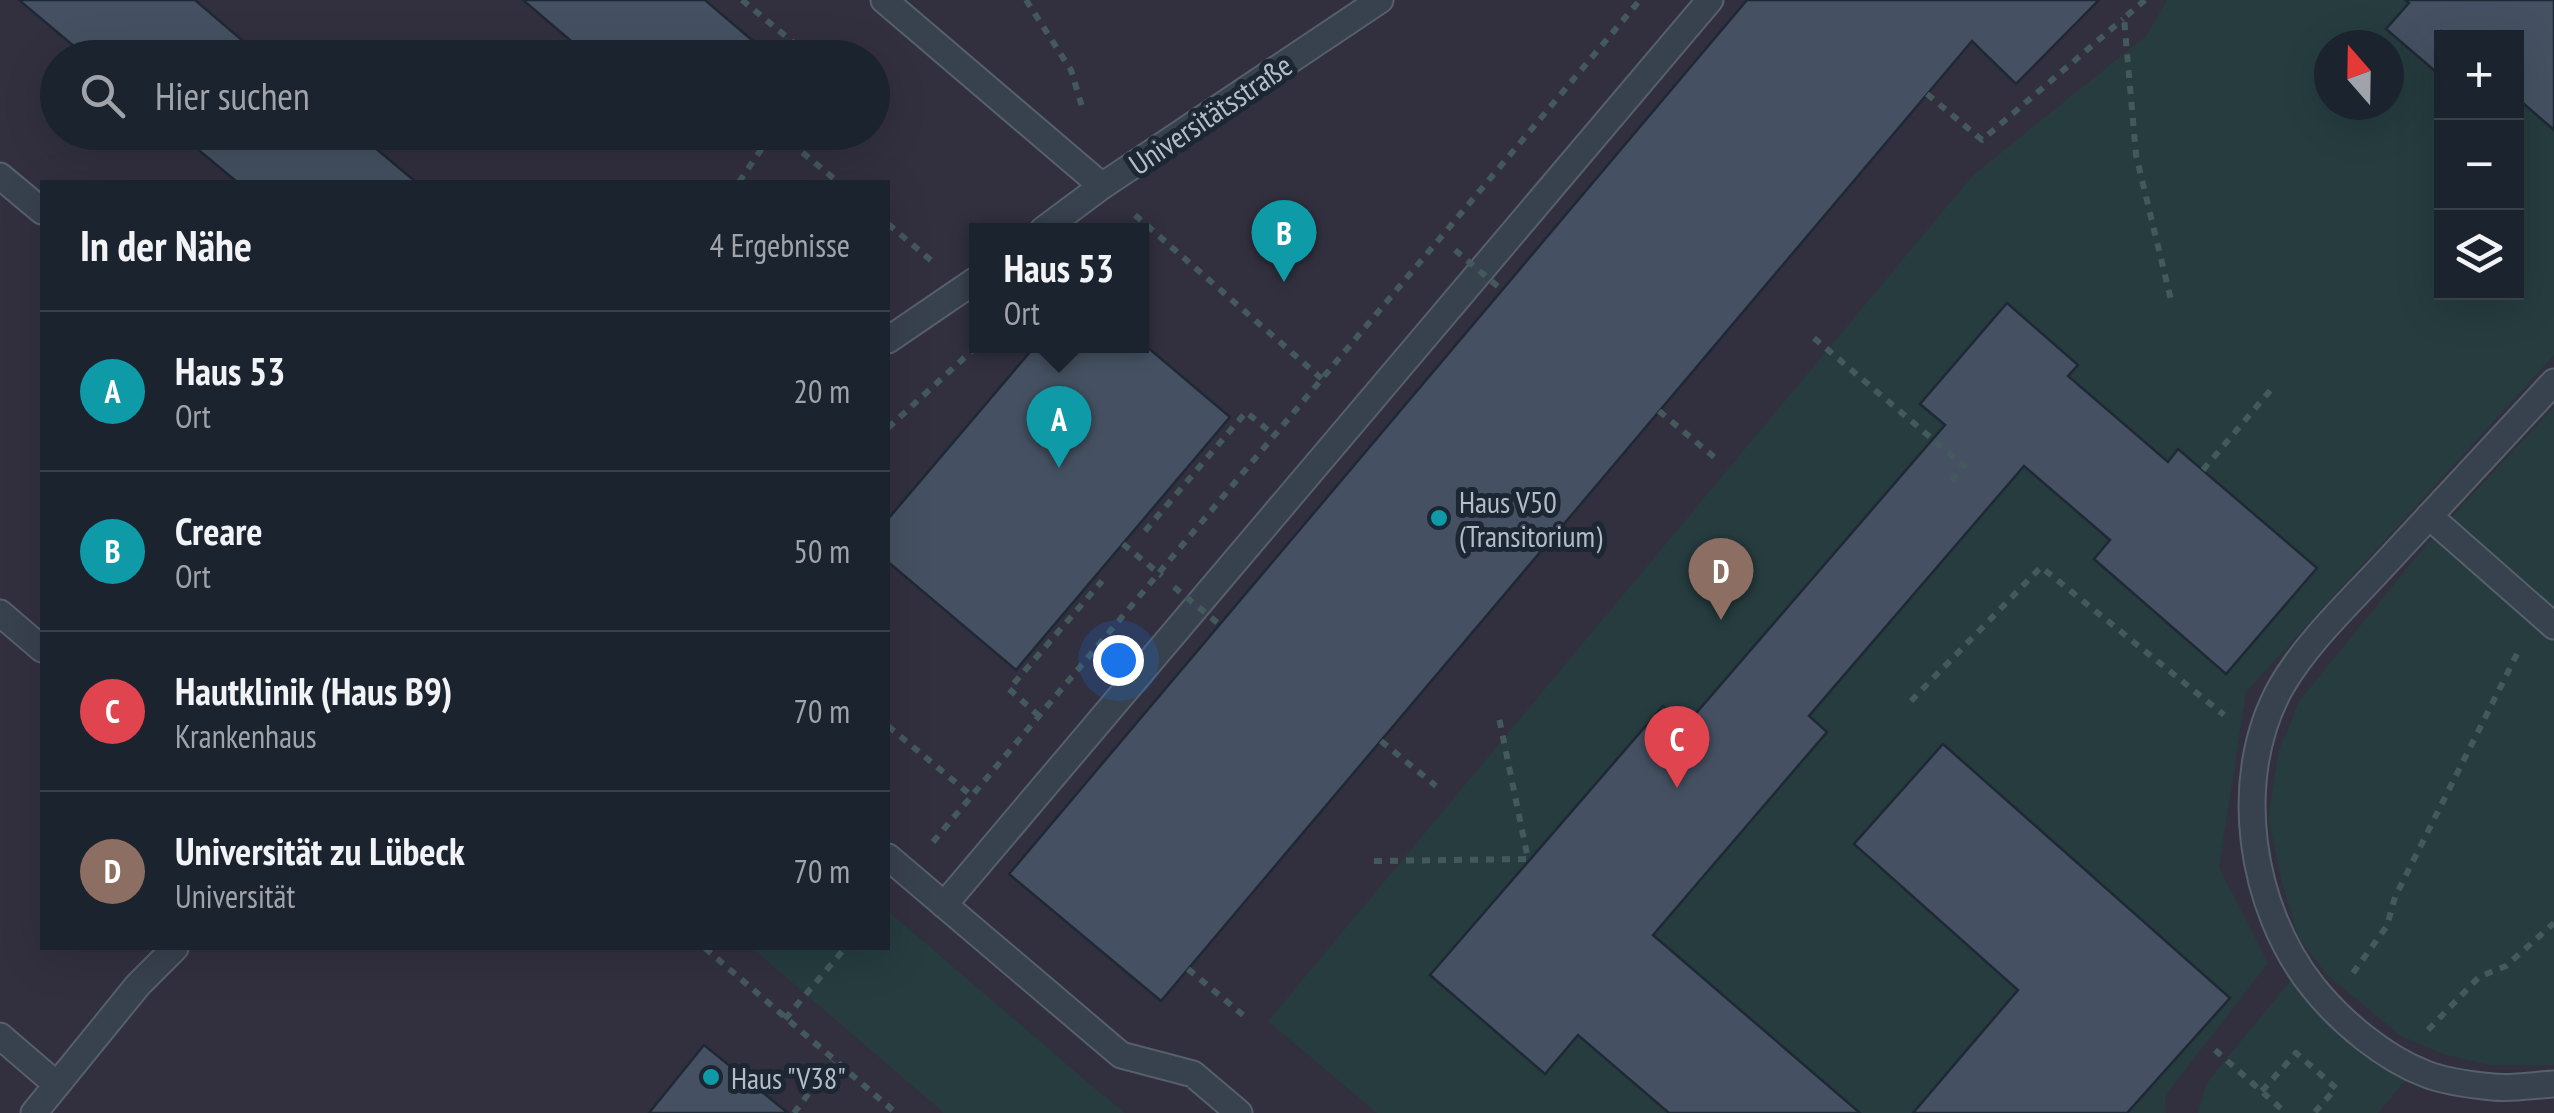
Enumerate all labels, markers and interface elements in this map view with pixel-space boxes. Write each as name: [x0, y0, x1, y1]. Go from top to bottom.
north arrow: [2314, 30, 2404, 120]
map controls: [2434, 30, 2524, 300]
button: +: [2434, 30, 2524, 120]
search box: [40, 40, 890, 150]
street label: Universitätsstraße: [1121, 45, 1299, 183]
icon: search: [75, 68, 130, 123]
text: Hier suchen: [155, 71, 310, 120]
button: −: [2434, 120, 2524, 210]
pin: B: [1252, 200, 1316, 282]
button: layers: [2434, 210, 2524, 300]
text: In der Nähe: [80, 218, 252, 273]
popup: [969, 223, 1149, 353]
text: 4 Ergebnisse: [710, 224, 850, 266]
text: Haus 53: [1004, 243, 1114, 292]
text: Ort: [1004, 292, 1040, 334]
text: Haus 53: [175, 346, 285, 395]
text: A: [104, 370, 121, 412]
text: 20 m: [794, 370, 850, 412]
pin: A: [1026, 386, 1092, 468]
text: Ort: [175, 395, 211, 437]
place label: Haus V50 (Transitorium): [1459, 482, 1602, 555]
text: Creare: [175, 506, 263, 555]
marker: Haus V50 (Transitorium): [1428, 507, 1450, 529]
text: B: [105, 530, 120, 572]
text: 50 m: [794, 530, 850, 572]
pin: D: [1688, 538, 1754, 620]
text: Ort: [175, 555, 211, 597]
your location: [1093, 635, 1144, 686]
text: Hautklinik (Haus B9): [175, 666, 452, 715]
text: C: [105, 690, 120, 732]
text: 70 m: [794, 690, 850, 732]
pin: C: [1644, 706, 1710, 788]
text: Krankenhaus: [175, 715, 317, 757]
text: Universität zu Lübeck: [175, 826, 465, 875]
text: D: [104, 850, 121, 892]
text: 70 m: [794, 850, 850, 892]
text: Universität: [175, 875, 295, 917]
place label: Haus "V38": [731, 1058, 846, 1097]
marker: Haus "V38": [700, 1066, 722, 1088]

